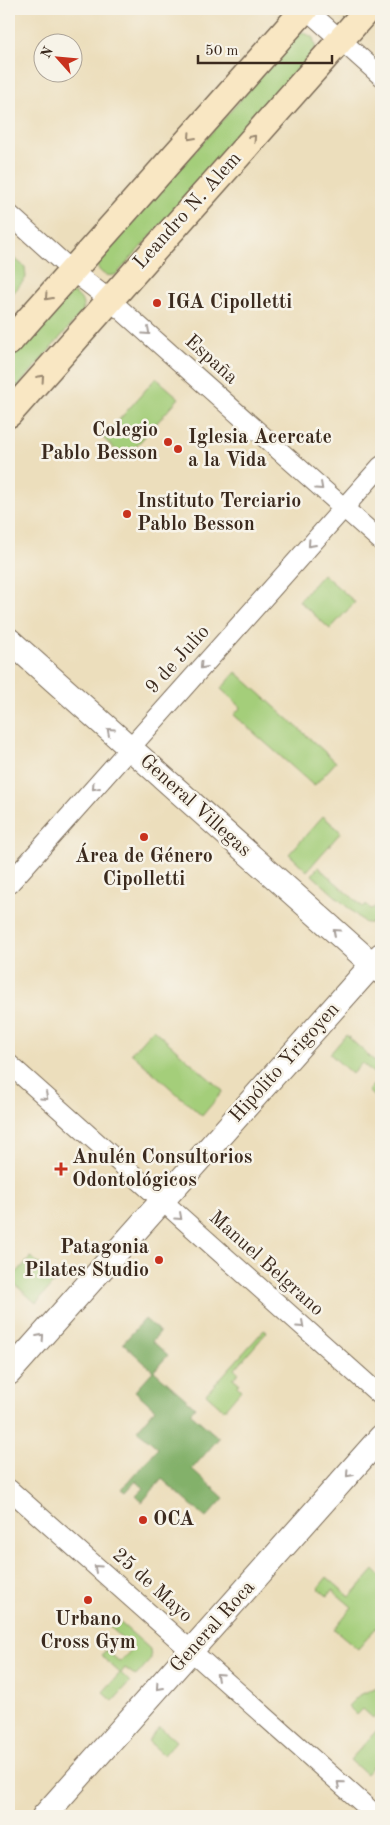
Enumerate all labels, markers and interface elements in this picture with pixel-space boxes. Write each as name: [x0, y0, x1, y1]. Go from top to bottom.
north arrow: [32, 32, 82, 82]
scale bar: [198, 32, 331, 64]
text: N: [39, 44, 56, 60]
text: 50 m: [205, 44, 239, 59]
one-way arrow: [188, 131, 197, 140]
one-way arrow: [248, 135, 257, 144]
street label: Leandro N. Alem: [130, 149, 246, 273]
one-way arrow: [45, 292, 54, 301]
place label: IGA Cipolletti: [167, 293, 292, 313]
marker: IGA Cipolletti: [151, 297, 163, 309]
one-way arrow: [141, 327, 150, 336]
street label: España: [181, 331, 241, 389]
one-way arrow: [35, 374, 44, 383]
place label: Colegio Pablo Besson: [40, 421, 158, 464]
place label: Iglesia Acercate a la Vida: [188, 428, 332, 471]
marker: Colegio Pablo Besson: [162, 436, 174, 448]
marker: Iglesia Acercate a la Vida: [172, 443, 184, 455]
one-way arrow: [315, 481, 324, 490]
place label: Instituto Terciario Pablo Besson: [137, 492, 301, 535]
marker: Instituto Terciario Pablo Besson: [121, 508, 133, 520]
one-way arrow: [308, 539, 317, 548]
street label: 9 de Julio: [142, 622, 214, 698]
one-way arrow: [200, 660, 209, 669]
one-way arrow: [107, 728, 116, 737]
street label: General Villegas: [136, 751, 254, 861]
one-way arrow: [92, 781, 101, 790]
marker: Área de Género Cipolletti: [138, 831, 150, 843]
place label: Área de Género Cipolletti: [75, 842, 213, 890]
one-way arrow: [333, 929, 342, 938]
street label: Hipólito Yrigoyen: [226, 999, 344, 1127]
one-way arrow: [40, 1091, 49, 1100]
place label: Anulén Consultorios Odontológicos: [72, 1148, 252, 1191]
marker: Anulén Consultorios Odontológicos: [54, 1162, 68, 1176]
street label: Manuel Belgrano: [205, 1208, 327, 1320]
one-way arrow: [174, 1211, 183, 1220]
place label: Patagonia Pilates Studio: [24, 1238, 149, 1281]
marker: Patagonia Pilates Studio: [153, 1254, 165, 1266]
one-way arrow: [295, 1319, 304, 1328]
one-way arrow: [35, 1333, 44, 1342]
one-way arrow: [346, 1468, 355, 1477]
place label: OCA: [153, 1510, 194, 1530]
marker: OCA: [137, 1514, 149, 1526]
street label: 25 de Mayo: [108, 1545, 196, 1627]
one-way arrow: [94, 1565, 103, 1574]
street label: General Roca: [167, 1577, 259, 1677]
marker: Urbano Cross Gym: [82, 1594, 94, 1606]
place label: Urbano Cross Gym: [40, 1610, 136, 1653]
one-way arrow: [215, 1673, 224, 1682]
one-way arrow: [156, 1681, 165, 1690]
one-way arrow: [337, 1781, 346, 1790]

